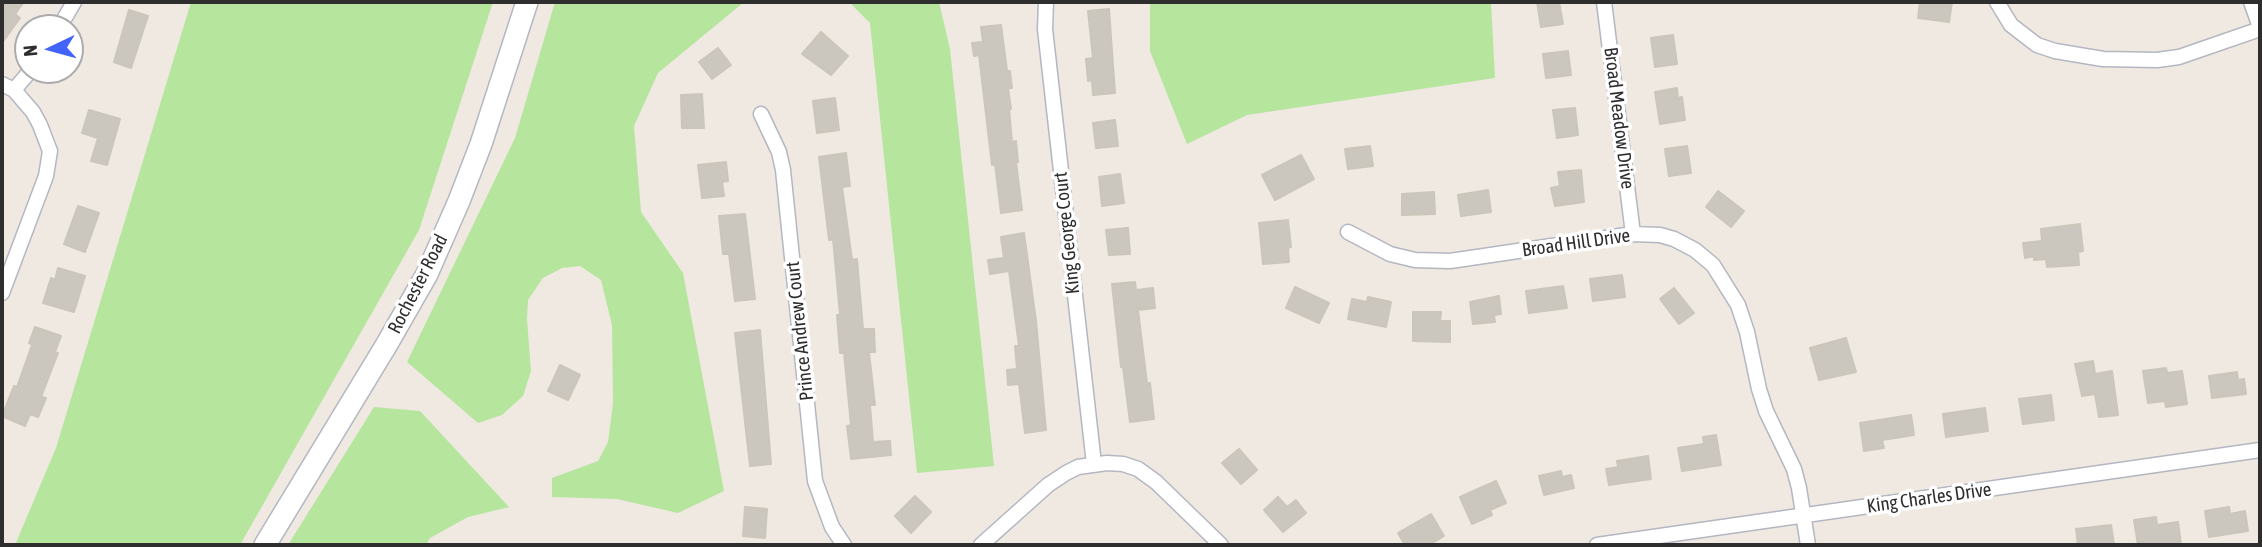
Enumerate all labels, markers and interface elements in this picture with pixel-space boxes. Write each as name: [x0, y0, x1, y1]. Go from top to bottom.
north arrow: [14, 14, 84, 84]
text: N: [19, 44, 42, 57]
street label: Broad Meadow Drive: [1599, 46, 1639, 190]
street label: King George Court: [1049, 171, 1085, 295]
street label: Broad Hill Drive: [1520, 224, 1632, 262]
street label: Rochester Road: [383, 231, 453, 337]
street label: Prince Andrew Court: [781, 260, 819, 402]
street label: King Charles Drive: [1865, 478, 1993, 518]

